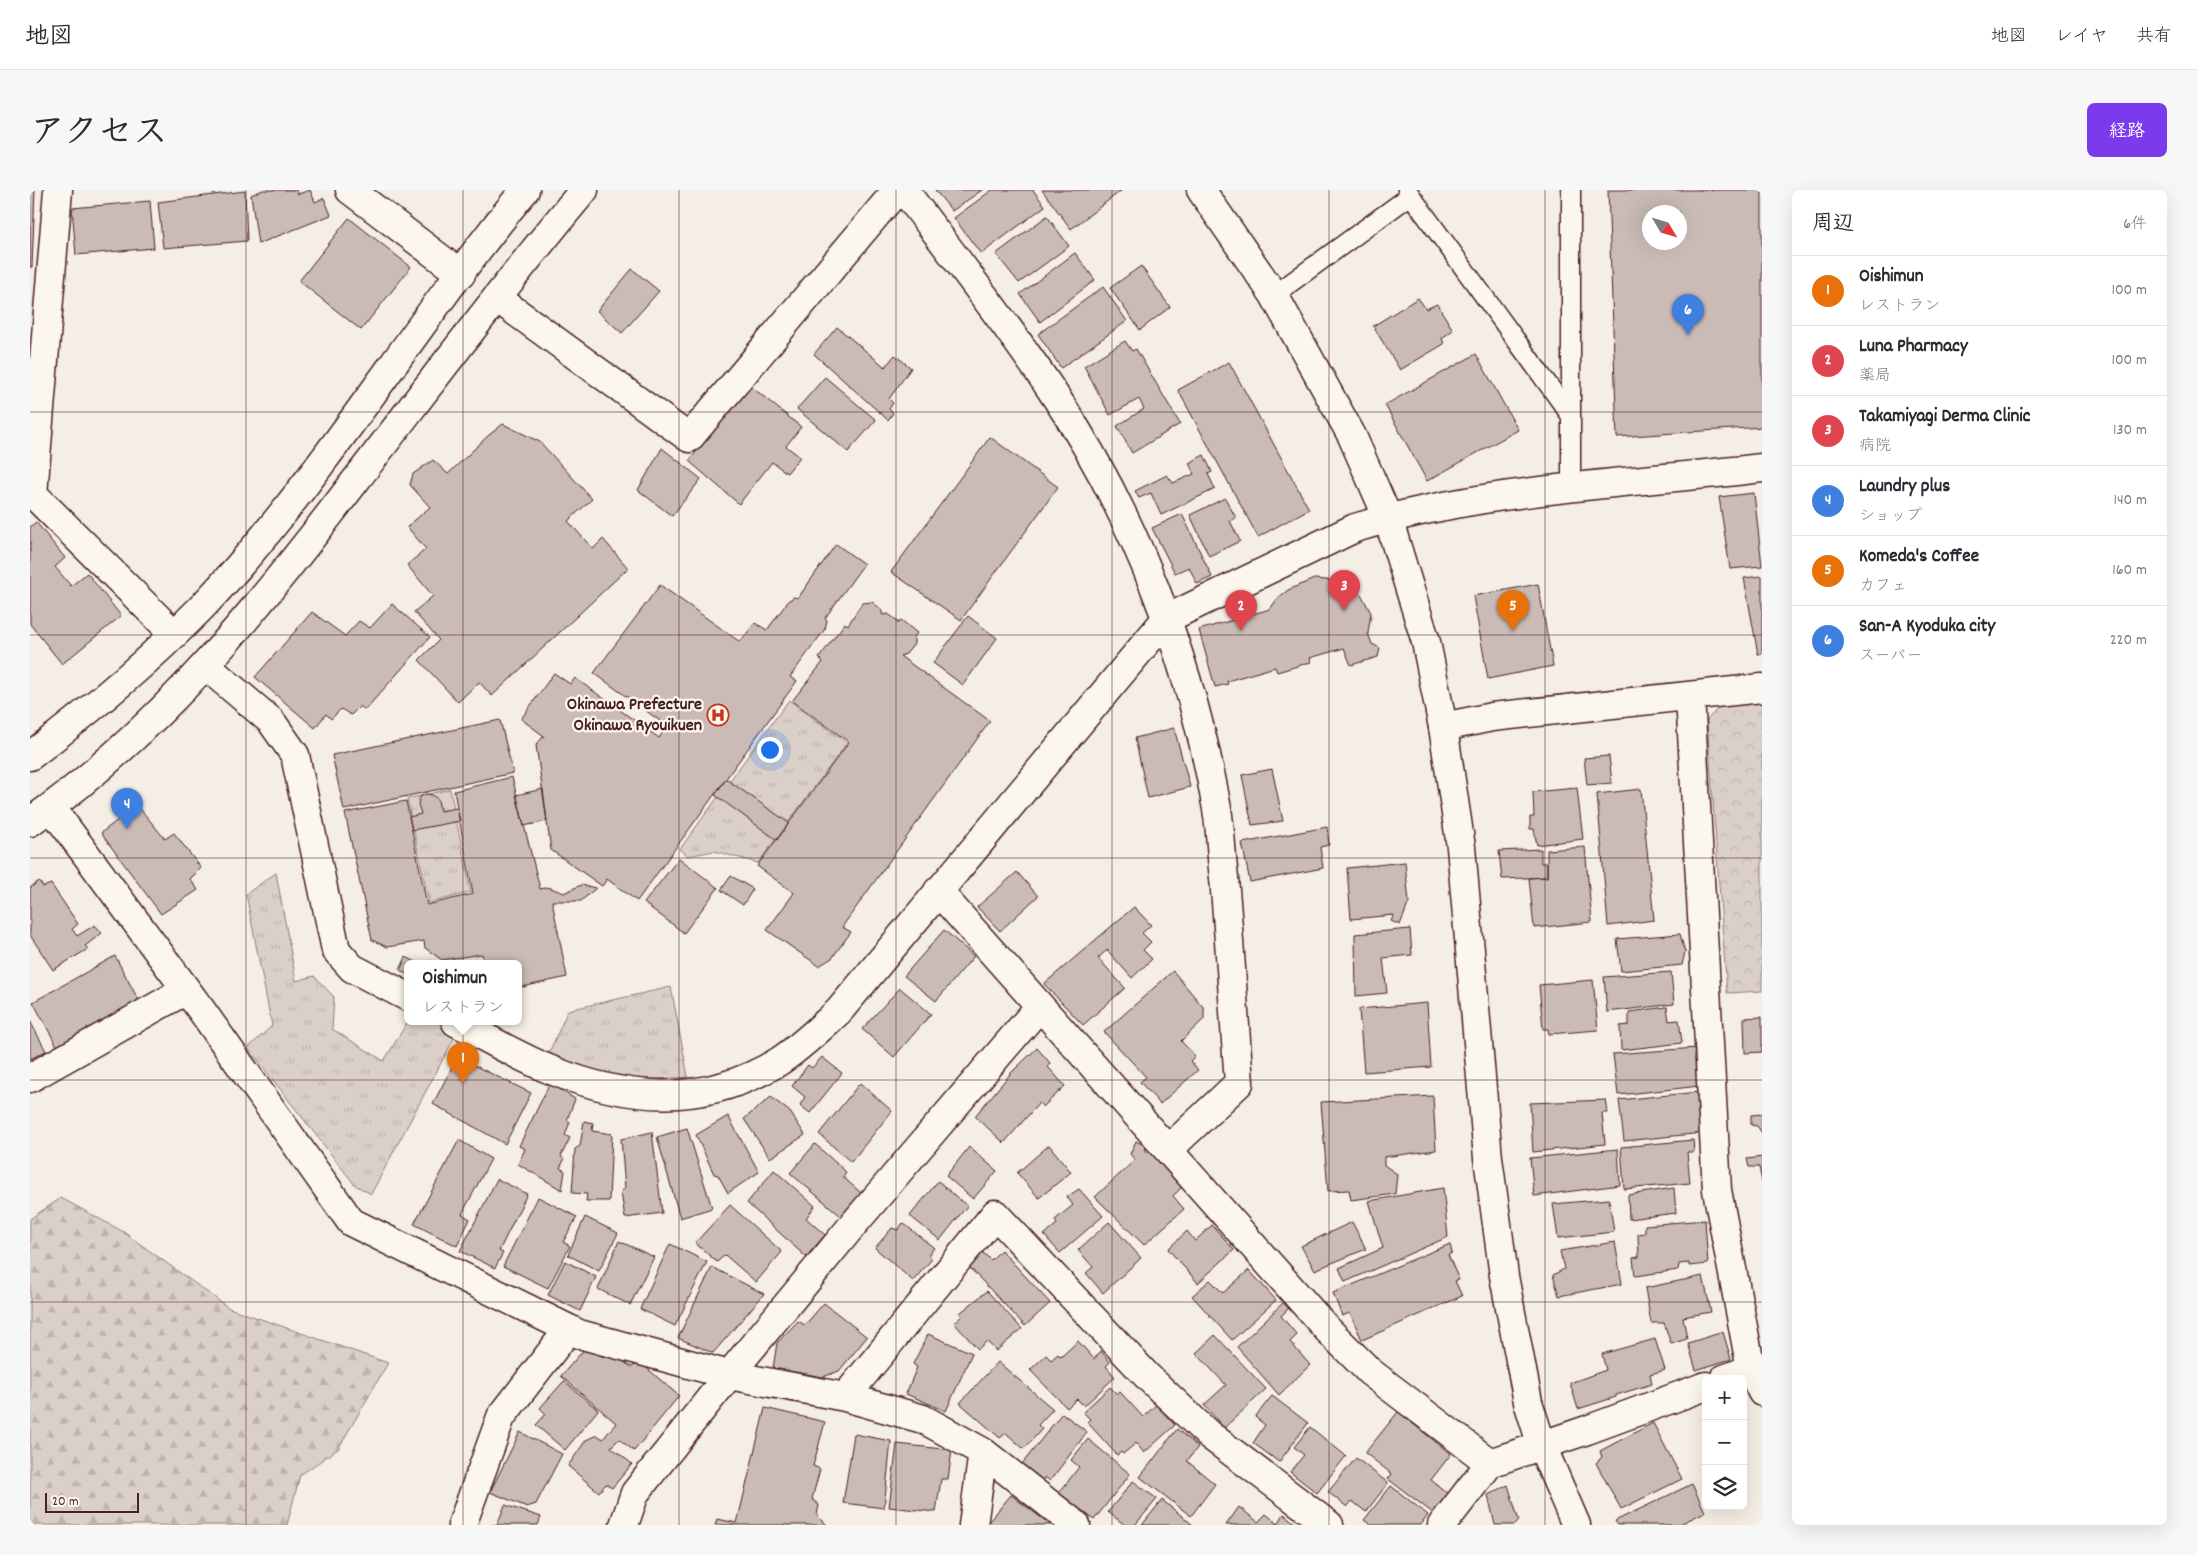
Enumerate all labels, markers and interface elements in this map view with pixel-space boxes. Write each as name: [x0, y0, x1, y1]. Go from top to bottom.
text: 地図: [25, 21, 73, 55]
text: 地図: [1991, 25, 2027, 50]
text: レイヤ: [2055, 25, 2108, 50]
text: 共有: [2136, 25, 2172, 50]
button: 経路: [2087, 103, 2167, 157]
text: アクセス: [30, 110, 168, 160]
north arrow: [1642, 205, 1687, 250]
text: 周辺: [1812, 210, 1854, 240]
text: 6件: [2123, 213, 2147, 236]
text: Oishimun: [1859, 264, 1924, 291]
text: 1: [1826, 279, 1830, 302]
text: 100 m: [2111, 279, 2147, 302]
pin: 6: [1672, 294, 1704, 335]
text: レストラン: [1859, 295, 1940, 318]
text: Luna Pharmacy: [1859, 334, 1968, 361]
text: 2: [1825, 349, 1832, 372]
text: 100 m: [2111, 349, 2147, 372]
text: 薬局: [1859, 365, 1891, 388]
text: Takamiyagi Derma Clinic: [1859, 404, 2030, 431]
text: 3: [1824, 419, 1832, 442]
text: 130 m: [2113, 419, 2147, 442]
text: 病院: [1859, 435, 1891, 458]
text: Laundry plus: [1859, 474, 1950, 501]
text: 4: [1825, 489, 1831, 512]
text: 140 m: [2113, 489, 2147, 512]
text: ショップ: [1859, 505, 1922, 528]
text: Komeda's Coffee: [1859, 544, 1979, 571]
text: 5: [1824, 559, 1832, 582]
text: 160 m: [2112, 559, 2147, 582]
pin: 3: [1328, 570, 1360, 611]
text: カフェ: [1859, 575, 1907, 598]
pin: 2: [1225, 590, 1257, 631]
pin: 5: [1497, 590, 1529, 631]
text: San-A Kyoduka city: [1859, 614, 1995, 641]
text: 6: [1824, 629, 1832, 652]
text: 220 m: [2110, 629, 2147, 652]
text: スーパー: [1859, 645, 1922, 668]
place label: Okinawa Prefecture Okinawa Ryouikuen: [567, 693, 702, 739]
hospital icon: Okinawa Prefecture Okinawa Ryouikuen: [706, 703, 730, 727]
your location: [757, 737, 783, 763]
pin: 4: [111, 788, 143, 829]
popup: [404, 960, 522, 1025]
text: Oishimun: [422, 966, 487, 993]
text: レストラン: [422, 997, 504, 1020]
pin: 1: [447, 1042, 479, 1083]
map controls: [1702, 1375, 1747, 1510]
button: +: [1702, 1375, 1747, 1420]
button: −: [1702, 1420, 1747, 1465]
button: layers: [1702, 1465, 1747, 1510]
scale bar: [45, 1490, 139, 1513]
text: 20 m: [52, 1492, 79, 1512]

